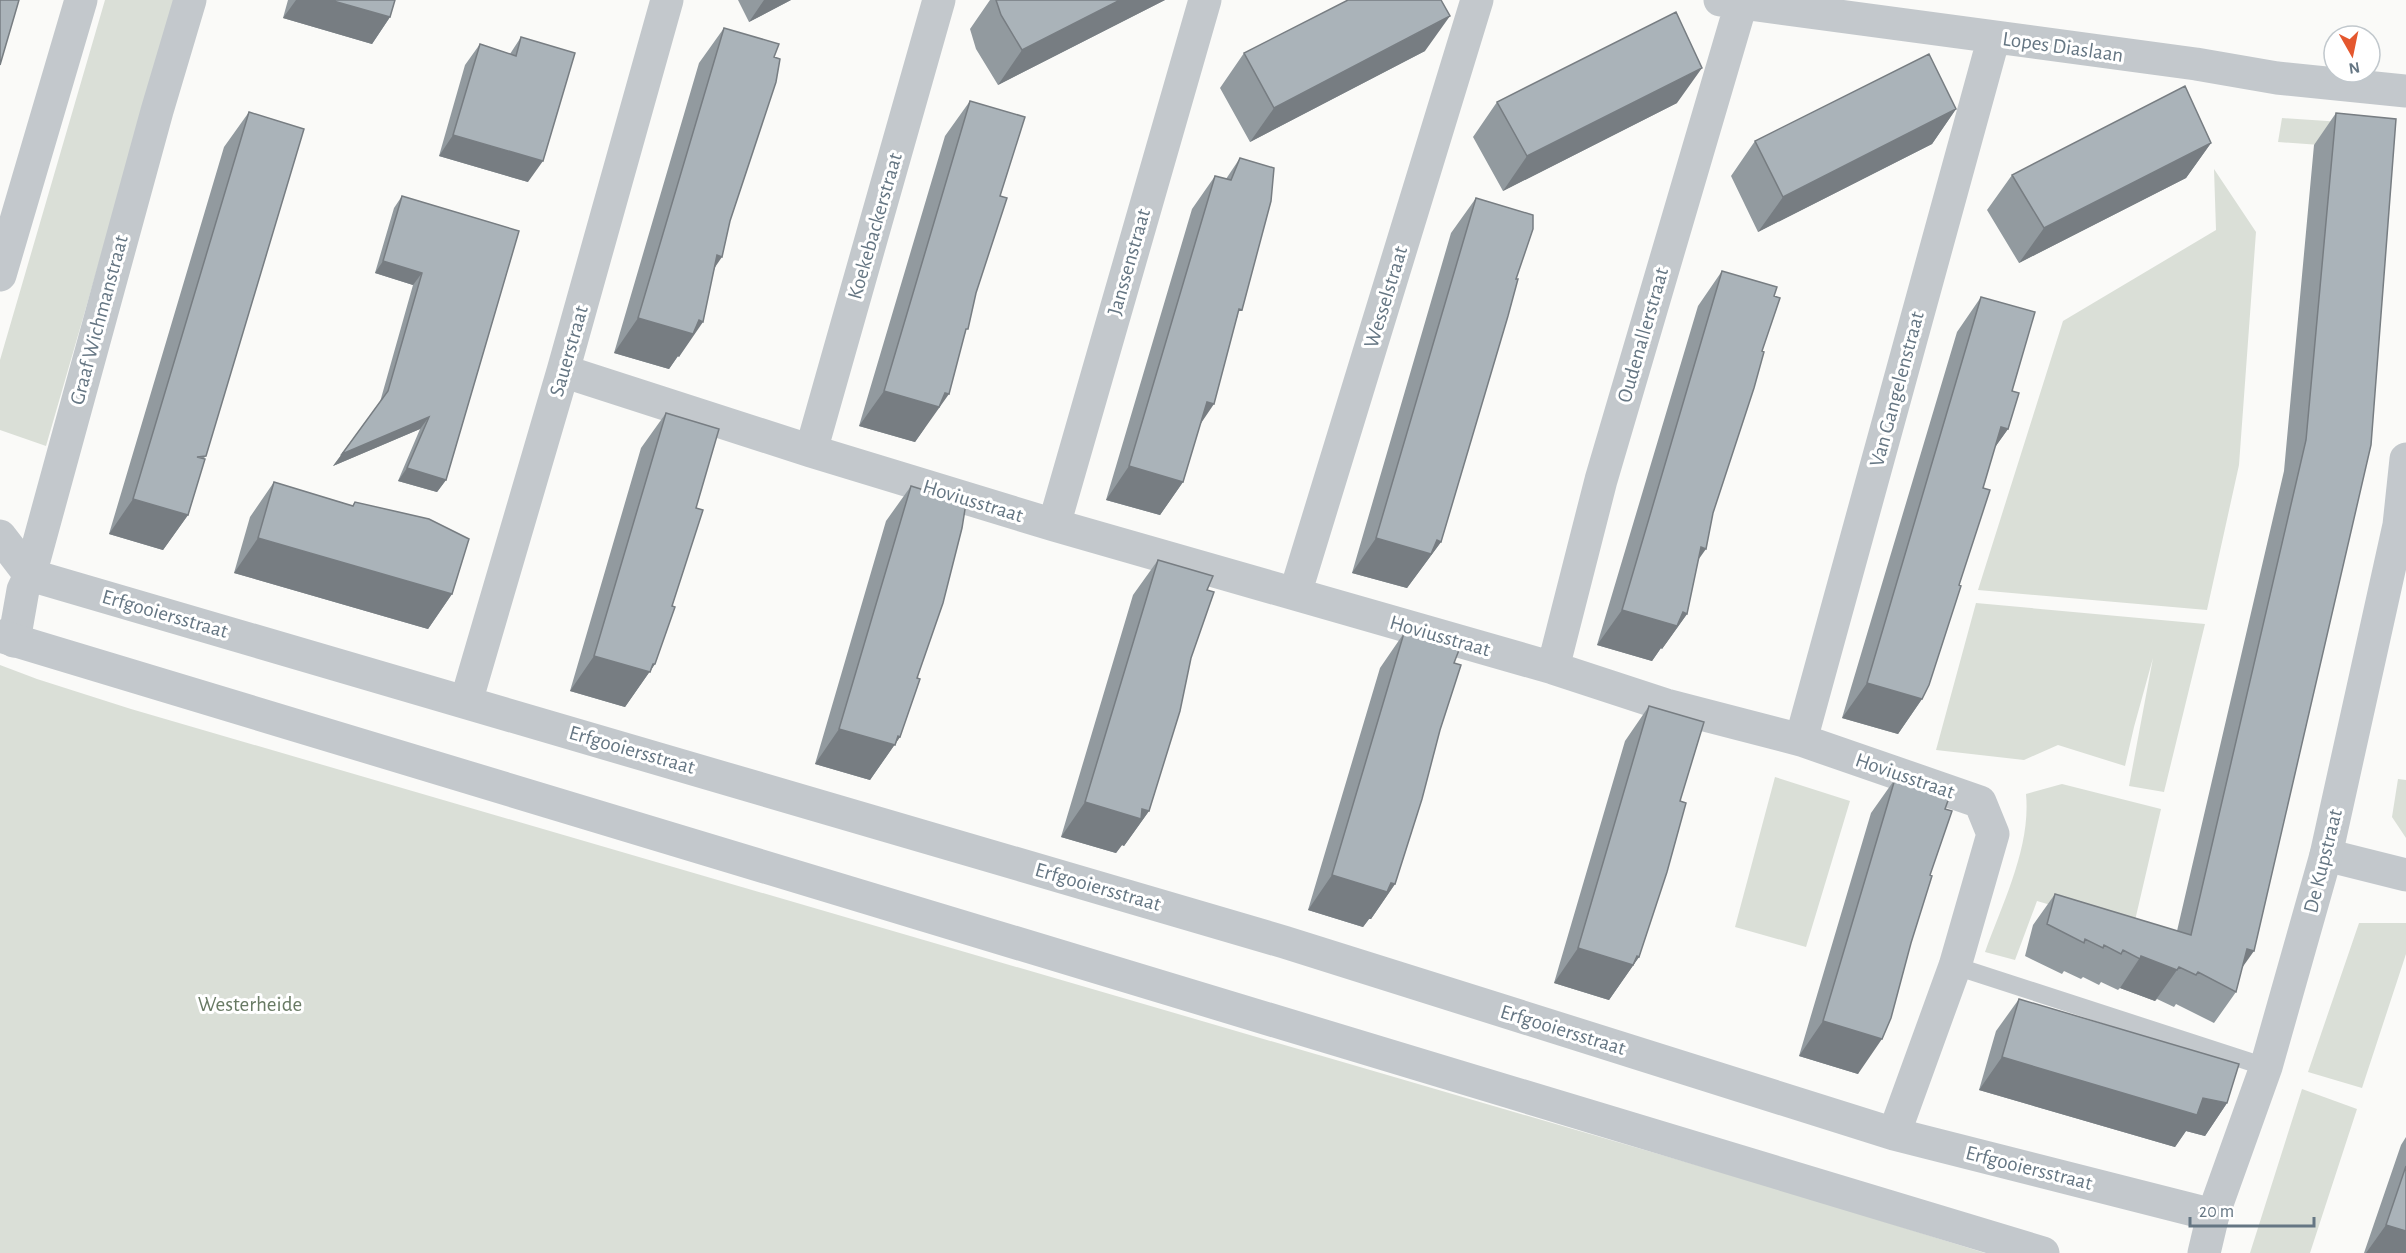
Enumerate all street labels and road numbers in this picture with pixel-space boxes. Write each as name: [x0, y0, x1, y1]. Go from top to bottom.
street label: Lopes Diaslaan: [2001, 28, 2125, 66]
street label: Koekebackerstraat: [844, 150, 906, 302]
street label: Janssenstraat: [1104, 206, 1154, 318]
street label: Graaf Wichmanstraat: [66, 233, 132, 407]
street label: Wesselstraat: [1361, 243, 1411, 350]
street label: Oudenallerstraat: [1614, 265, 1672, 405]
street label: Sauerstraat: [546, 303, 592, 399]
street label: Van Gangelenstraat: [1866, 309, 1928, 469]
street label: Hoviusstraat: [920, 476, 1026, 526]
street label: Erfgooiersstraat: [100, 586, 231, 642]
street label: Hoviusstraat: [1387, 612, 1493, 660]
street label: Erfgooiersstraat: [567, 722, 698, 778]
street label: Hoviusstraat: [1853, 749, 1958, 803]
street label: De Kupstraat: [2300, 807, 2346, 915]
street label: Erfgooiersstraat: [1033, 859, 1164, 915]
street label: Erfgooiersstraat: [1498, 1001, 1628, 1059]
street label: Erfgooiersstraat: [1963, 1142, 2095, 1194]

